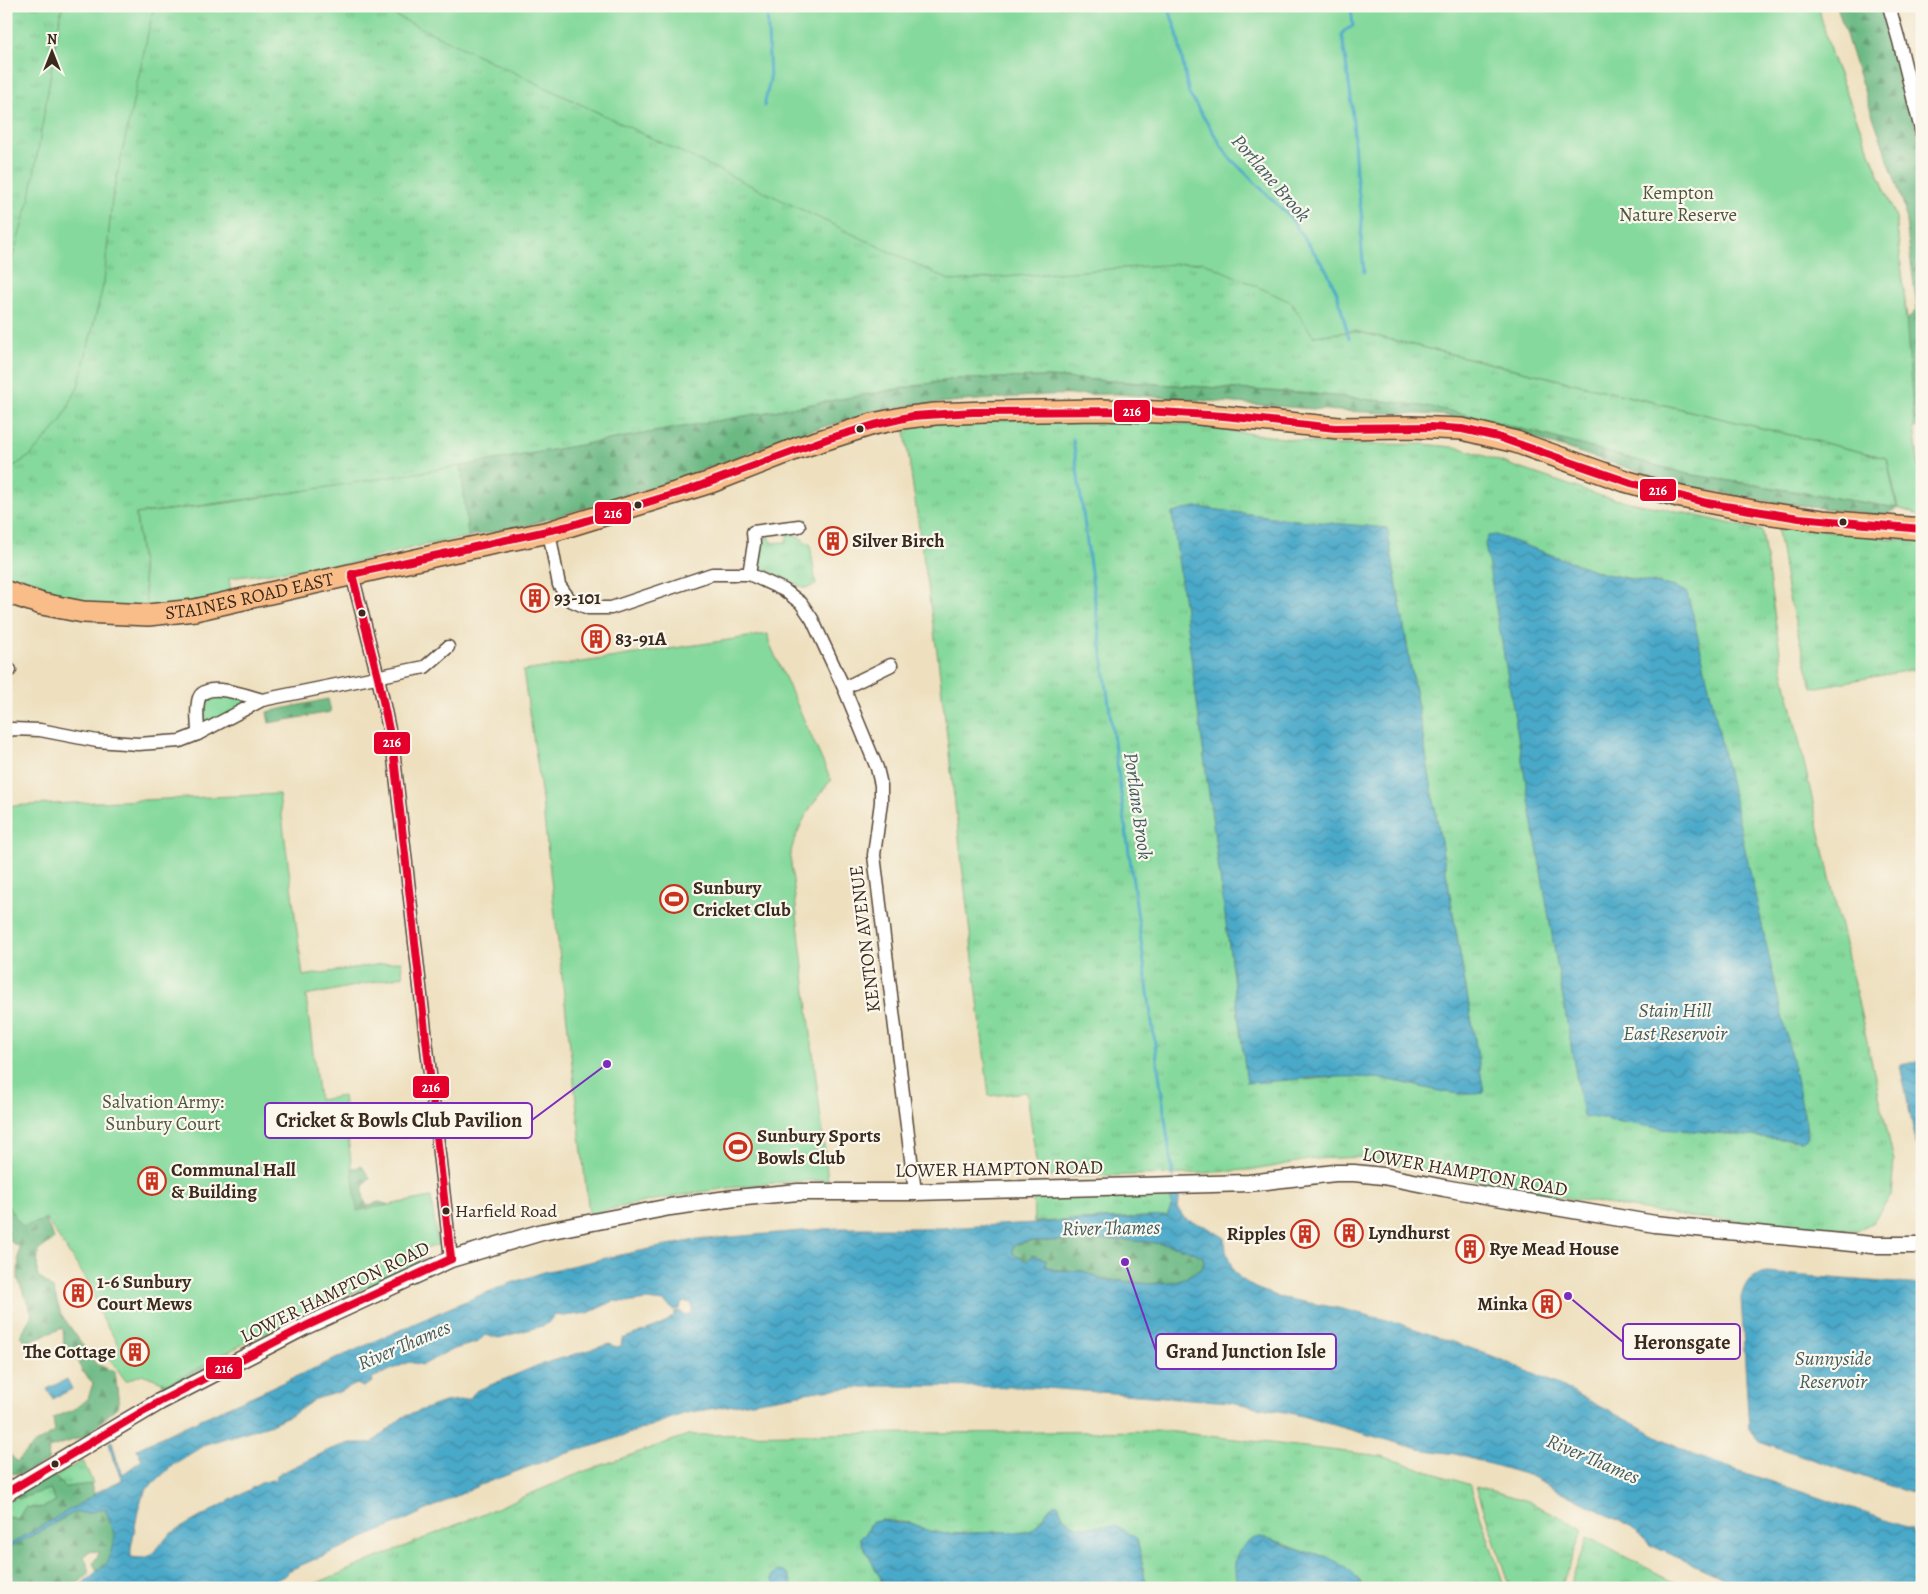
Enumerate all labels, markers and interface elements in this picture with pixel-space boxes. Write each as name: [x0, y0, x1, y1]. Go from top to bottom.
north arrow: [28, 28, 78, 78]
text: N: [47, 30, 57, 49]
water label: Portlane Brook: [1225, 128, 1317, 228]
park label: Kempton Nature Reserve: [1619, 180, 1737, 228]
line badge: 216: [1113, 399, 1151, 423]
text: 216: [1123, 402, 1142, 421]
unlabelled marker: [855, 424, 865, 434]
line badge: 216: [1639, 478, 1677, 502]
text: 216: [1649, 481, 1668, 500]
unlabelled marker: [633, 500, 643, 510]
line badge: 216: [594, 501, 632, 525]
text: 216: [604, 504, 623, 523]
unlabelled marker: [1838, 517, 1848, 527]
building icon: Silver Birch: [818, 526, 848, 556]
place label: Silver Birch: [852, 528, 945, 554]
street label: STAINES ROAD EAST: [164, 566, 337, 626]
building icon: 93-101: [520, 583, 550, 613]
place label: 93-101: [554, 585, 601, 611]
unlabelled marker: [357, 608, 367, 618]
building icon: 83-91A: [581, 624, 611, 654]
place label: 83-91A: [615, 626, 668, 652]
line badge: 216: [373, 731, 411, 755]
text: 216: [383, 733, 402, 752]
water label: Portlane Brook: [1117, 751, 1159, 862]
street label: KENTON AVENUE: [843, 864, 887, 1014]
place label: Sunbury Cricket Club: [693, 875, 791, 923]
sports icon: Sunbury Cricket Club: [659, 884, 689, 914]
water label: Stain Hill East Reservoir: [1623, 997, 1728, 1047]
line badge: 216: [412, 1075, 450, 1099]
text: 216: [422, 1078, 441, 1097]
park label: Salvation Army: Sunbury Court: [102, 1089, 224, 1137]
callout: Cricket & Bowls Club Pavilion: [265, 1103, 532, 1138]
text: Cricket & Bowls Club Pavilion: [276, 1107, 522, 1134]
place label: Sunbury Sports Bowls Club: [757, 1123, 881, 1171]
sports icon: Sunbury Sports Bowls Club: [723, 1132, 753, 1162]
street label: LOWER HAMPTON ROAD: [1360, 1141, 1570, 1203]
street label: LOWER HAMPTON ROAD: [895, 1154, 1103, 1184]
place label: Communal Hall & Building: [171, 1157, 296, 1205]
building icon: Communal Hall & Building: [137, 1166, 167, 1196]
place label: Harfield Road: [455, 1199, 558, 1223]
marker: Harfield Road: [441, 1206, 451, 1216]
water label: River Thames: [1062, 1214, 1161, 1242]
building icon: Lyndhurst: [1334, 1218, 1364, 1248]
building icon: Ripples: [1290, 1219, 1320, 1249]
place label: Lyndhurst: [1368, 1220, 1451, 1246]
place label: Ripples: [1226, 1221, 1286, 1247]
building icon: Rye Mead House: [1455, 1234, 1485, 1264]
street label: LOWER HAMPTON ROAD: [236, 1235, 434, 1349]
place label: Rye Mead House: [1489, 1236, 1619, 1262]
place label: 1-6 Sunbury Court Mews: [97, 1269, 192, 1317]
building icon: 1-6 Sunbury Court Mews: [63, 1278, 93, 1308]
building icon: Minka: [1532, 1289, 1562, 1319]
place label: Minka: [1477, 1291, 1529, 1317]
water label: River Thames: [353, 1313, 455, 1377]
callout: Heronsgate: [1623, 1324, 1740, 1359]
text: Heronsgate: [1633, 1329, 1731, 1356]
callout: Grand Junction Isle: [1156, 1334, 1336, 1369]
building icon: The Cottage: [120, 1337, 150, 1367]
text: Grand Junction Isle: [1166, 1338, 1326, 1365]
place label: The Cottage: [23, 1339, 116, 1365]
water label: Sunnyside Reservoir: [1795, 1345, 1871, 1395]
line badge: 216: [205, 1356, 243, 1380]
text: 216: [215, 1359, 234, 1378]
water label: River Thames: [1542, 1427, 1644, 1491]
unlabelled marker: [50, 1459, 60, 1469]

